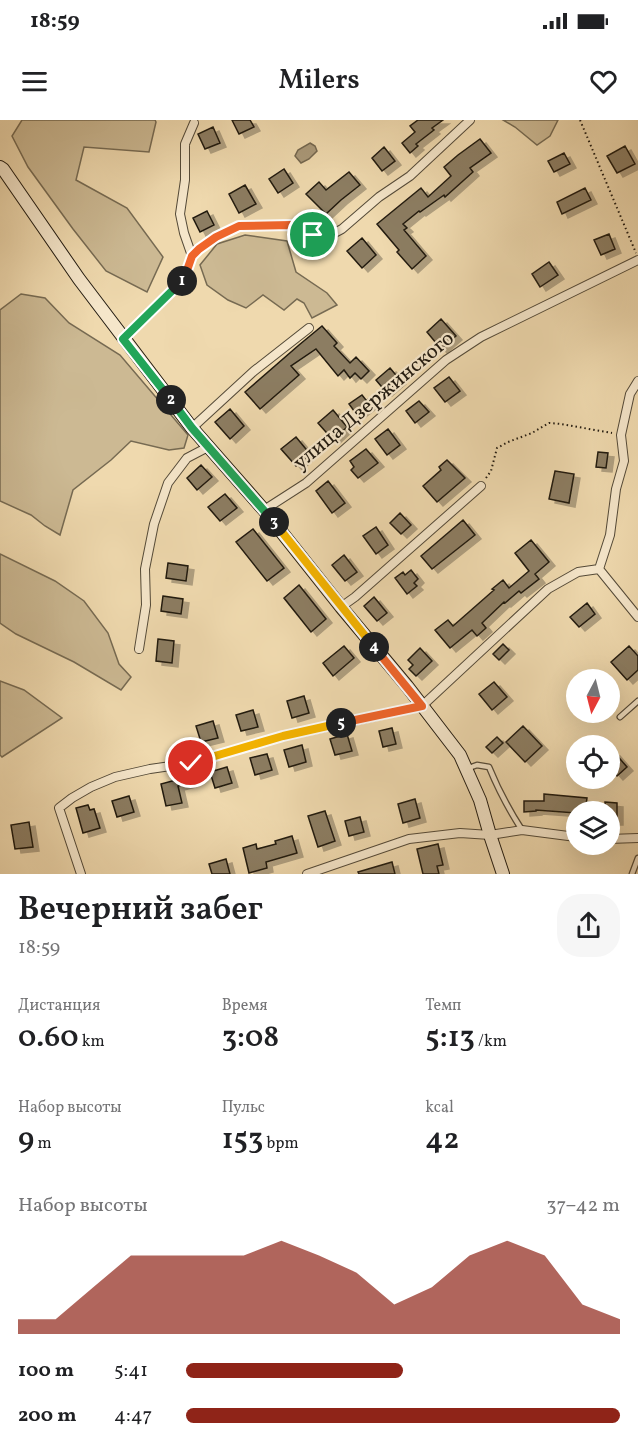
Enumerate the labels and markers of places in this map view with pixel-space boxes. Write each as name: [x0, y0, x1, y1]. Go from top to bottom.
pin: [287, 209, 338, 260]
pin: 1: [167, 266, 197, 296]
pin: 2: [156, 385, 186, 415]
pin: 3: [259, 507, 289, 537]
pin: 4: [359, 632, 389, 662]
pin: 5: [326, 708, 356, 738]
pin: [165, 737, 216, 788]

